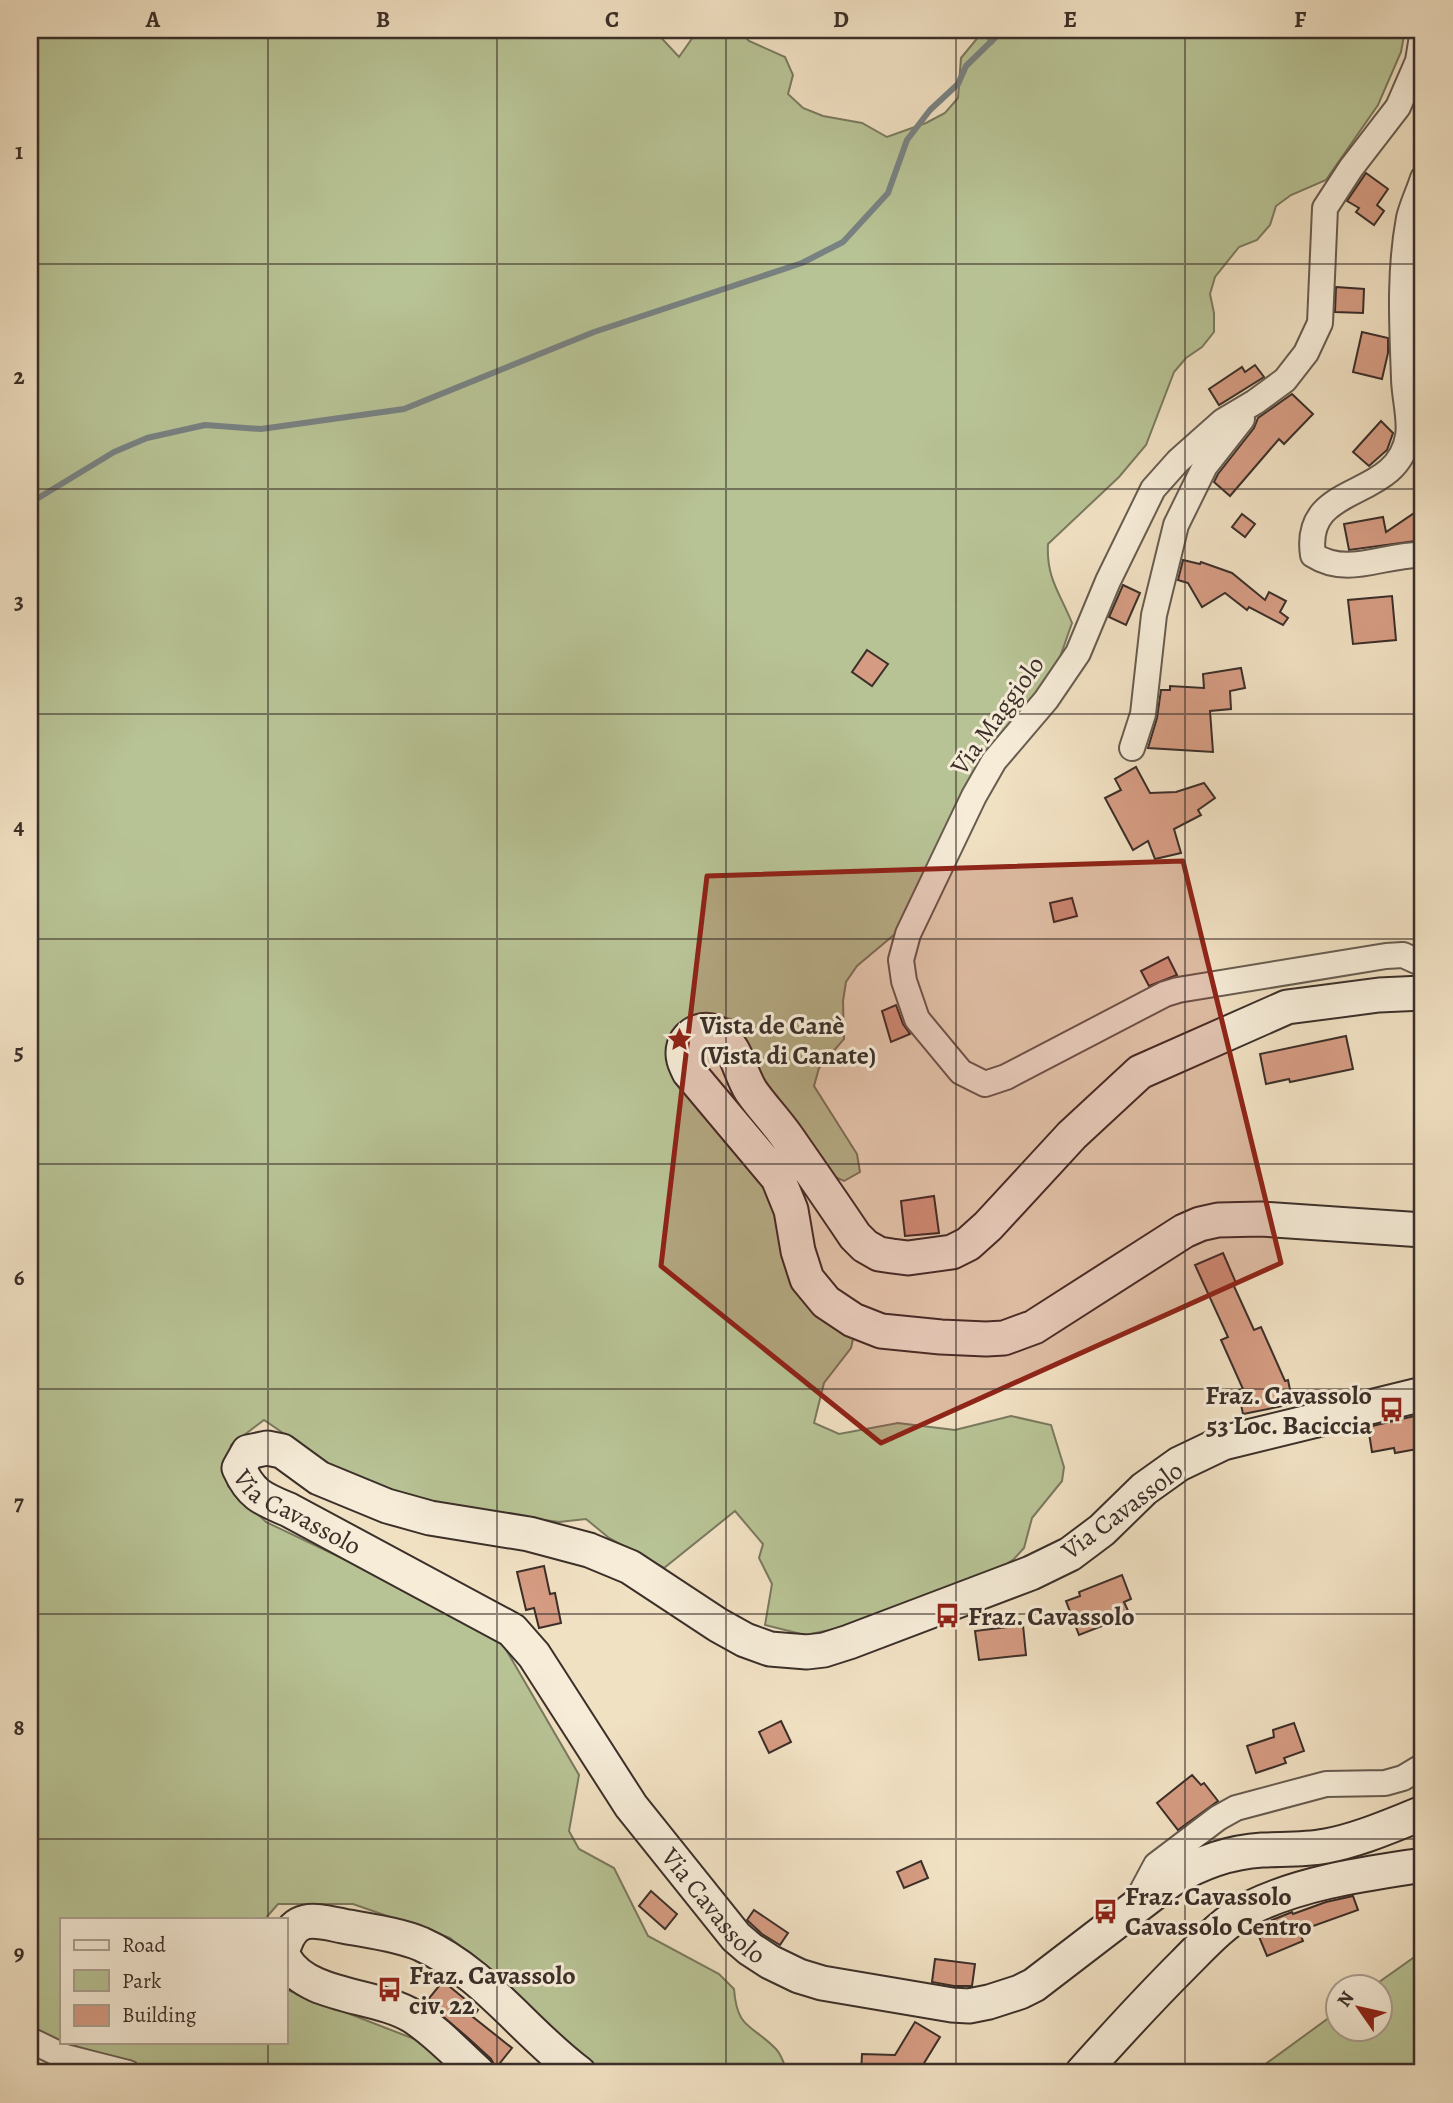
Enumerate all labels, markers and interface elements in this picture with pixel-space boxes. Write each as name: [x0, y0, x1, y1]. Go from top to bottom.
text: A: [145, 4, 161, 35]
text: B: [376, 4, 390, 35]
text: C: [605, 4, 619, 35]
text: D: [833, 4, 849, 35]
text: E: [1063, 4, 1077, 35]
text: F: [1294, 4, 1307, 35]
text: 1: [15, 136, 23, 167]
text: 2: [13, 361, 25, 392]
text: 3: [14, 586, 24, 617]
street label: Via Maggiolo: [942, 649, 1052, 783]
text: 4: [14, 811, 25, 842]
place label: Vista de Canè (Vista di Canate): [699, 1008, 876, 1073]
place icon: Vista de Canè (Vista di Canate): [666, 1026, 694, 1054]
text: 5: [14, 1036, 24, 1067]
text: 6: [14, 1262, 25, 1293]
place label: Fraz. Cavassolo 53 Loc. Baciccia: [1205, 1378, 1372, 1443]
bus stop icon: Fraz. Cavassolo 53 Loc. Baciccia: [1378, 1396, 1406, 1424]
street label: Via Cavassolo: [1054, 1453, 1190, 1568]
street label: Via Cavassolo: [224, 1462, 367, 1564]
text: 7: [14, 1487, 24, 1518]
place label: Fraz. Cavassolo: [968, 1599, 1135, 1634]
bus stop icon: Fraz. Cavassolo: [934, 1602, 962, 1630]
text: 8: [13, 1712, 25, 1743]
street label: Via Cavassolo: [653, 1840, 772, 1972]
place label: Fraz. Cavassolo Cavassolo Centro: [1125, 1879, 1312, 1944]
bus stop icon: Fraz. Cavassolo Cavassolo Centro: [1091, 1897, 1119, 1925]
legend: [60, 1918, 287, 2044]
text: Road: [122, 1931, 166, 1959]
text: 9: [14, 1937, 24, 1968]
place label: Fraz. Cavassolo civ. 22: [409, 1958, 576, 2023]
text: Park: [122, 1967, 162, 1995]
north arrow: [1324, 1974, 1394, 2044]
bus stop icon: Fraz. Cavassolo civ. 22: [375, 1976, 403, 2004]
text: N: [1331, 1986, 1360, 2012]
text: Building: [122, 2001, 197, 2029]

